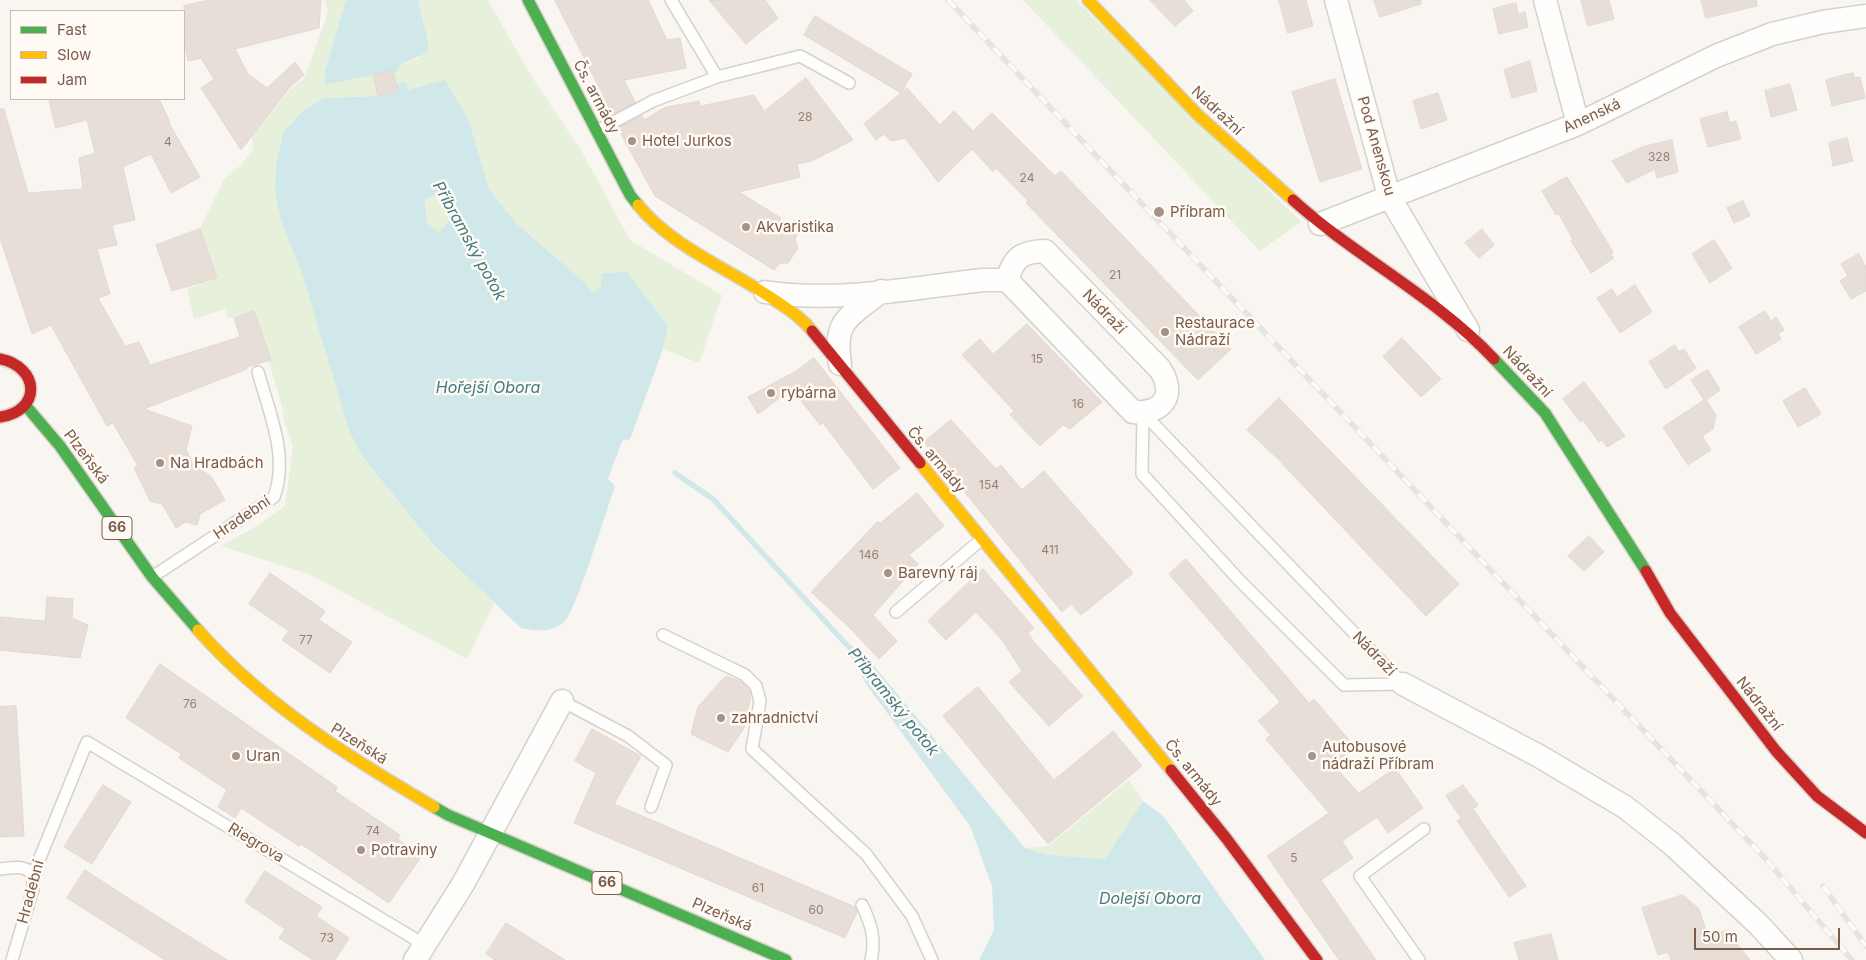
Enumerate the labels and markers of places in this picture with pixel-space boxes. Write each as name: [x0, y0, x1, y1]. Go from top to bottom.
place label: Hotel Jurkos: [642, 132, 732, 150]
marker: Hotel Jurkos: [626, 135, 638, 147]
place label: Příbram: [1170, 203, 1225, 221]
marker: Příbram: [1152, 205, 1166, 219]
place label: Akvaristika: [756, 218, 834, 236]
marker: Akvaristika: [740, 221, 752, 233]
place label: Restaurace Nádraží: [1175, 314, 1255, 349]
marker: Restaurace Nádraží: [1159, 326, 1171, 338]
place label: rybárna: [781, 384, 836, 402]
marker: rybárna: [765, 387, 777, 399]
place label: Na Hradbách: [170, 454, 264, 472]
marker: Na Hradbách: [154, 457, 166, 469]
place label: Barevný ráj: [898, 564, 978, 582]
marker: Barevný ráj: [882, 567, 894, 579]
place label: zahradnictví: [731, 709, 818, 727]
marker: zahradnictví: [715, 712, 727, 724]
place label: Autobusové nádraží Příbram: [1322, 738, 1434, 773]
place label: Uran: [246, 747, 280, 765]
marker: Uran: [230, 750, 242, 762]
marker: Autobusové nádraží Příbram: [1306, 750, 1318, 762]
place label: Potraviny: [371, 841, 437, 859]
marker: Potraviny: [355, 844, 367, 856]

